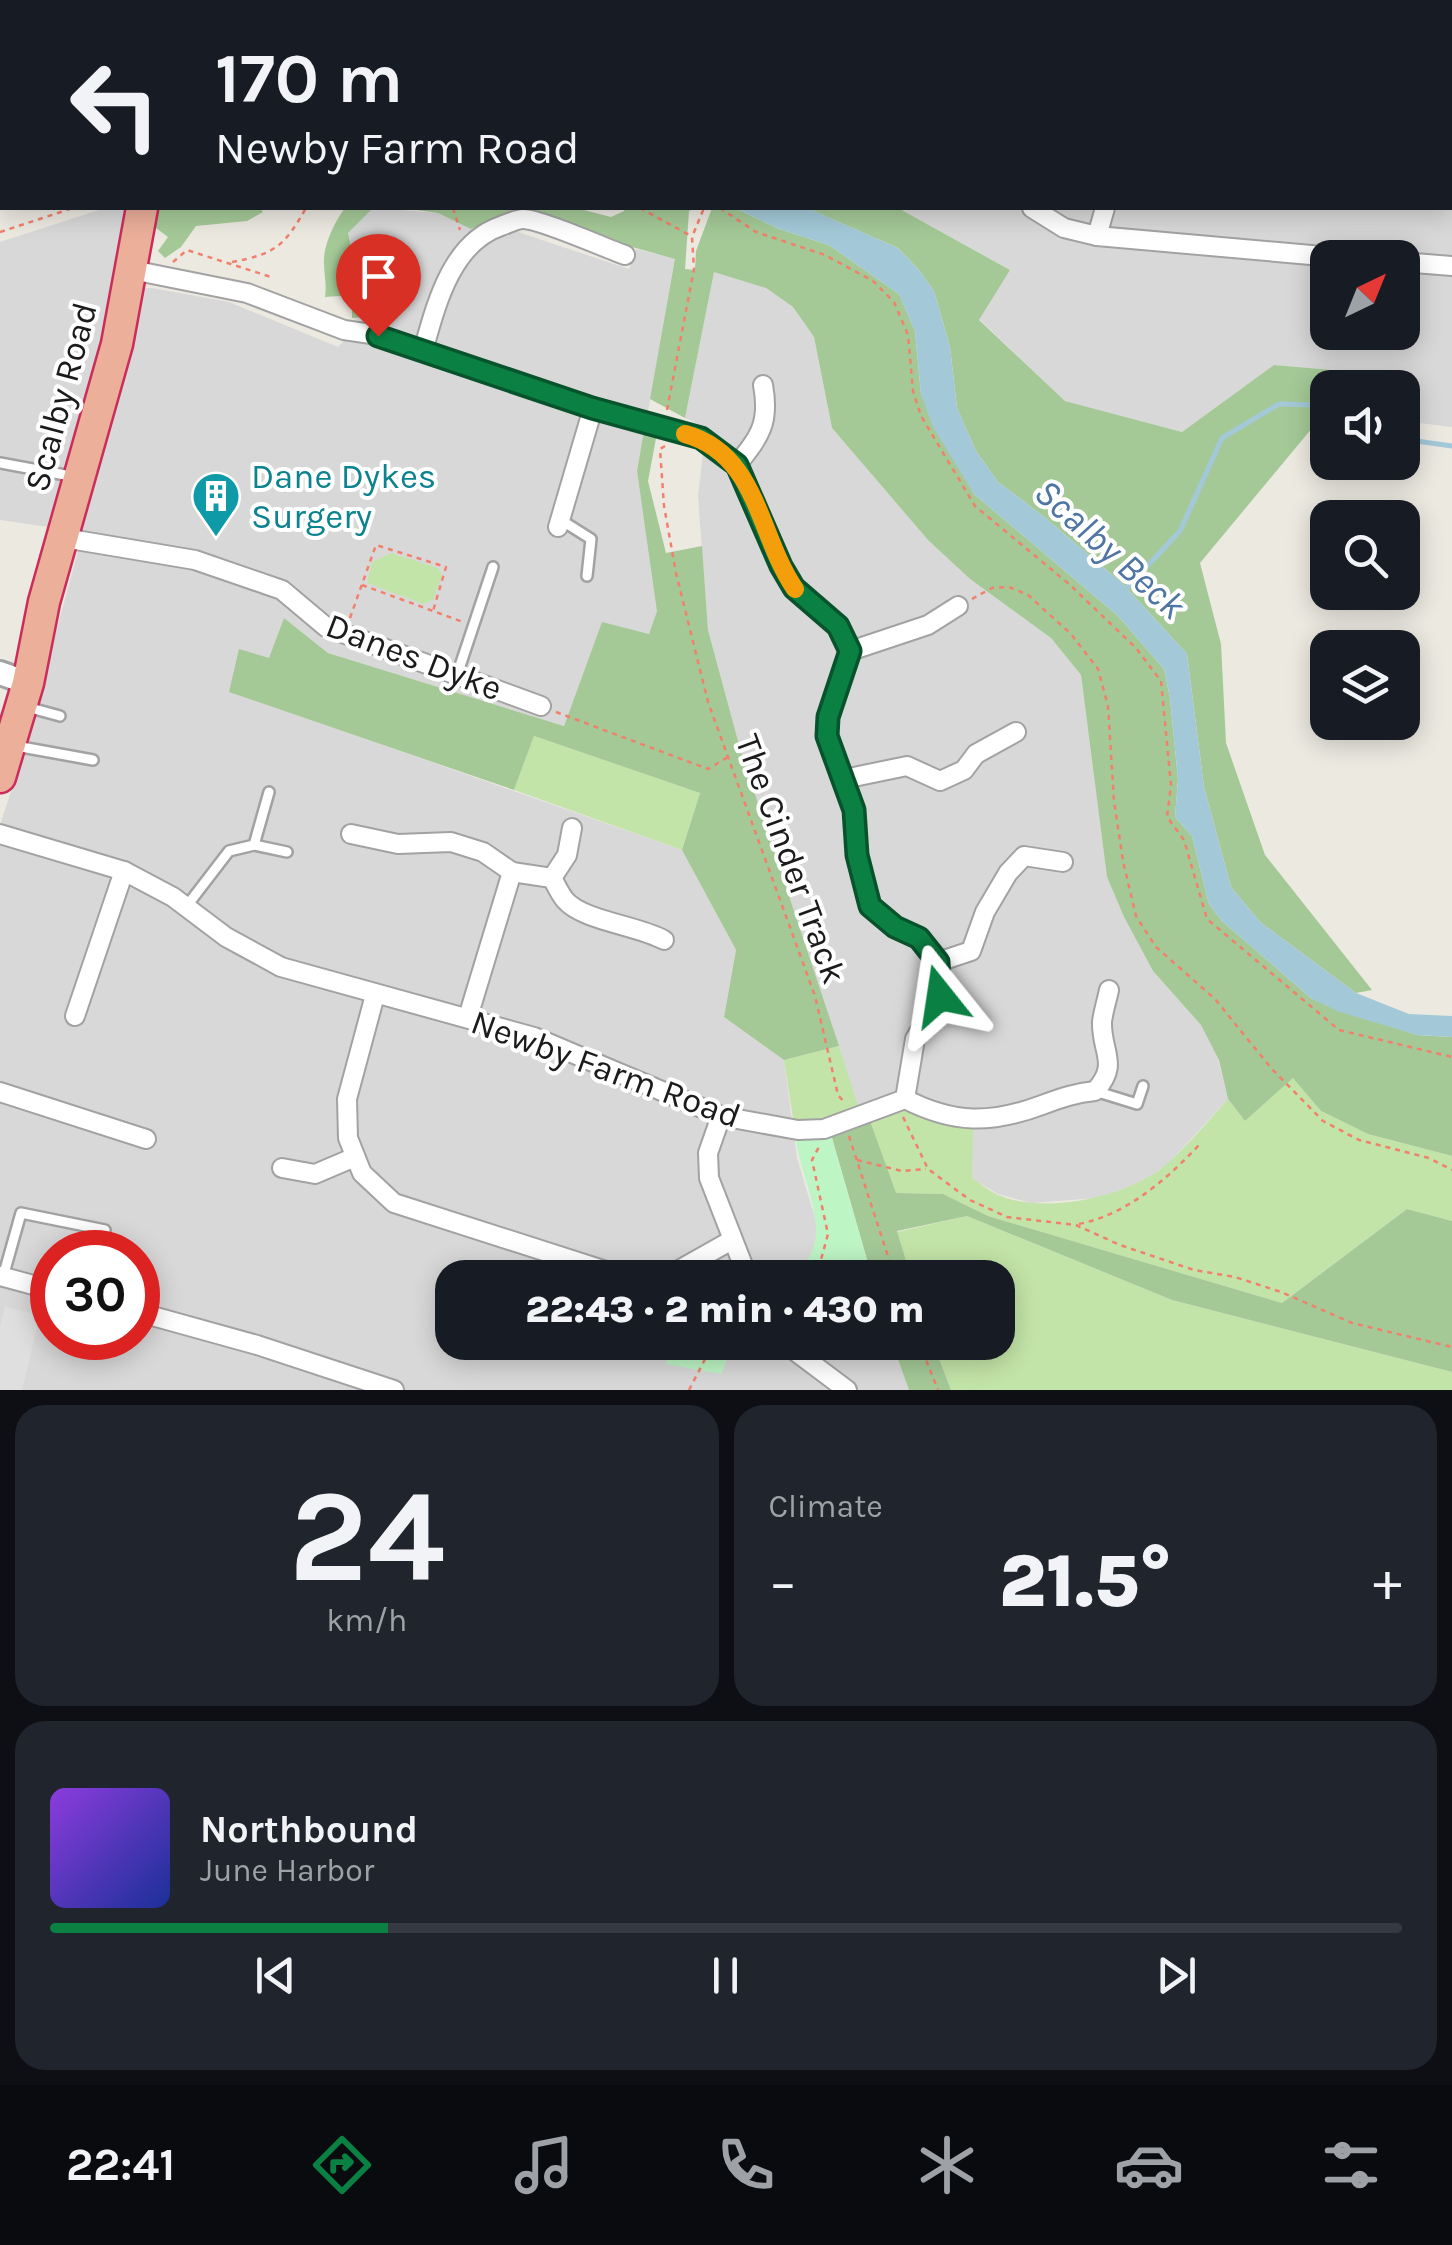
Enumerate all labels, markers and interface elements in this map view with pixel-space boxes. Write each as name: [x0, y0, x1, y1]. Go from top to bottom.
text: 170 m: [215, 38, 403, 120]
icon: left: [50, 40, 180, 170]
text: Newby Farm Road: [215, 122, 580, 174]
pin: [336, 234, 421, 337]
north arrow: [1310, 240, 1420, 350]
map controls: [1310, 240, 1420, 740]
icon: arrive: [351, 249, 406, 304]
street label: Scalby Road: [16, 298, 106, 496]
button: sound: [1310, 370, 1420, 480]
place label: Dane Dykes Surgery: [251, 456, 436, 537]
building icon: Dane Dykes Surgery: [190, 470, 242, 538]
water label: Scalby Beck: [1025, 470, 1195, 629]
button: search: [1310, 500, 1420, 610]
street label: Danes Dyke: [320, 605, 508, 709]
button: layers: [1310, 630, 1420, 740]
street label: The Cinder Track: [727, 729, 855, 989]
position arrow: [888, 944, 992, 1048]
street label: Newby Farm Road: [466, 1001, 746, 1137]
speed limit sign: 30: [30, 1230, 160, 1360]
text: 22:43 · 2 min · 430 m: [525, 1287, 925, 1332]
text: 24: [289, 1461, 445, 1613]
text: Climate: [769, 1488, 883, 1525]
text: 21.5°: [999, 1537, 1172, 1625]
text: −: [769, 1550, 797, 1614]
text: +: [1373, 1550, 1402, 1614]
text: km/h: [326, 1602, 407, 1639]
text: Northbound: [200, 1807, 418, 1852]
text: June Harbor: [200, 1852, 374, 1889]
icon: previous: [248, 1948, 303, 2003]
icon: pause: [698, 1948, 753, 2003]
icon: next: [1149, 1948, 1204, 2003]
icon: directions: [307, 2130, 377, 2200]
icon: music: [509, 2130, 579, 2200]
icon: phone: [711, 2130, 781, 2200]
icon: climate: [912, 2130, 982, 2200]
icon: car: [1114, 2130, 1184, 2200]
icon: filters: [1316, 2130, 1386, 2200]
text: 22:41: [66, 2139, 175, 2191]

